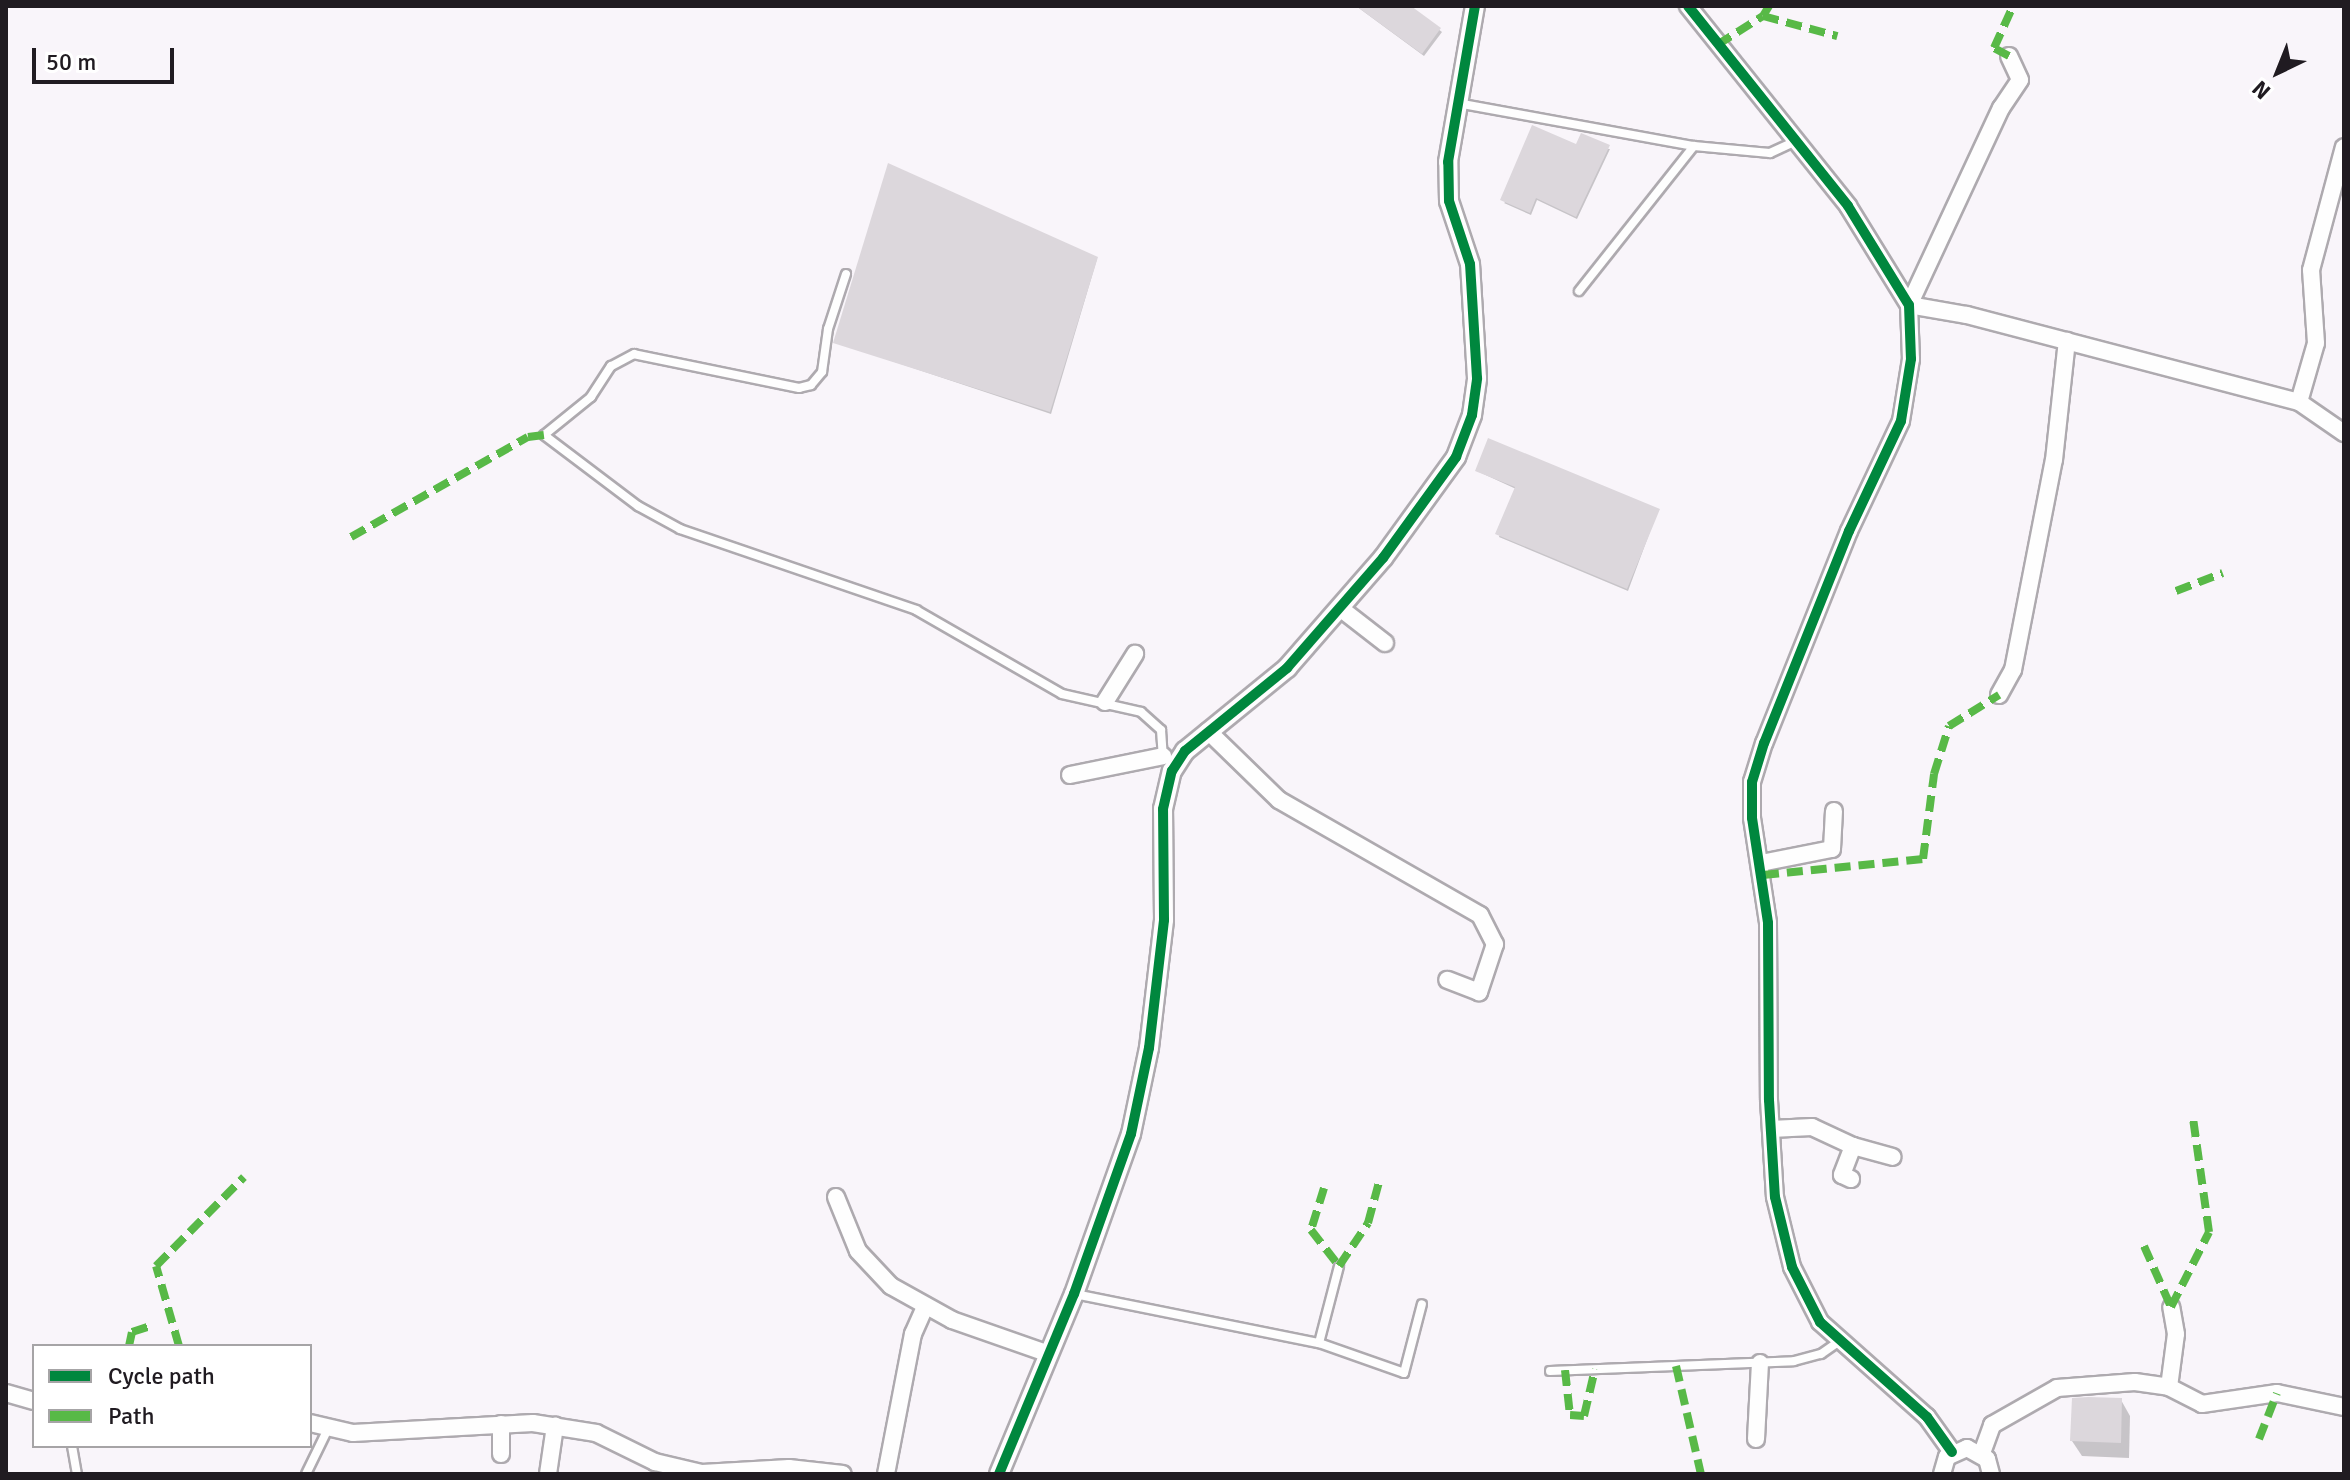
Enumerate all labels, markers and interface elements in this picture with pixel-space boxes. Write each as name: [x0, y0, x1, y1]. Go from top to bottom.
scale bar: [36, 32, 178, 82]
north arrow: [2238, 32, 2318, 112]
text: 50 m: [46, 47, 96, 77]
text: N: [2246, 75, 2276, 105]
legend: [32, 1344, 312, 1448]
text: Cycle path: [108, 1361, 215, 1391]
text: Path: [108, 1401, 154, 1431]

